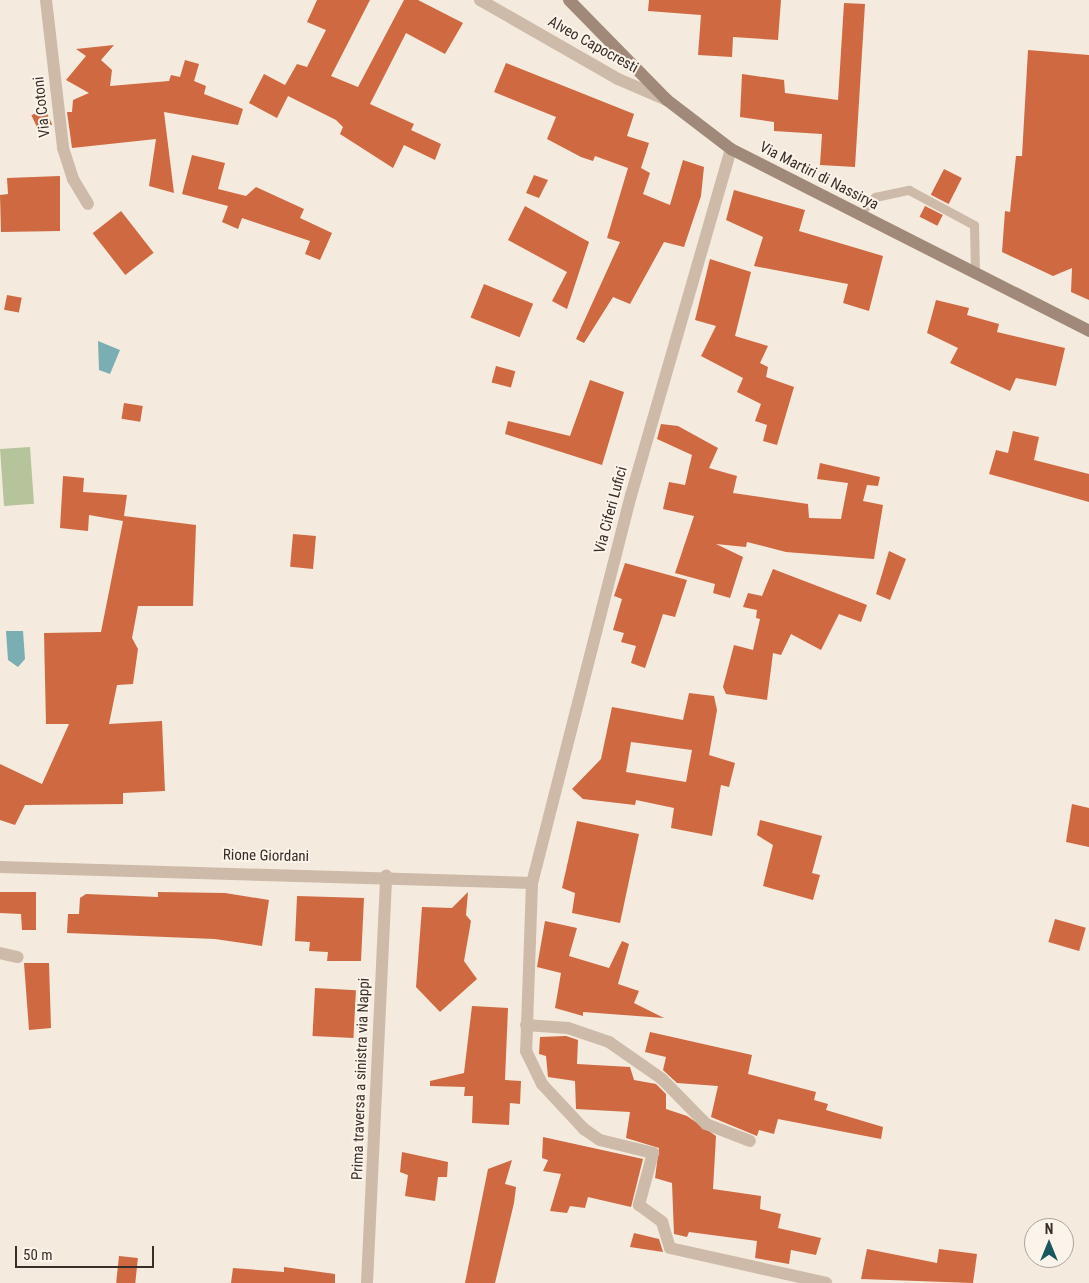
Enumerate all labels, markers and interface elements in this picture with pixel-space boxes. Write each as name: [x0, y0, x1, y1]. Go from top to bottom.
street label: Alveo Capocresti: [545, 13, 641, 77]
street label: Via Cotoni: [30, 76, 54, 138]
street label: Via Martiri di Nassirya: [756, 138, 882, 214]
street label: Via Ciferi Lufici: [591, 465, 631, 555]
street label: Rione Giordani: [223, 846, 309, 866]
street label: Prima traversa a sinistra via Nappi: [348, 978, 374, 1180]
north arrow: [1024, 1218, 1074, 1268]
text: N: [1045, 1221, 1053, 1237]
scale bar: [18, 1236, 156, 1268]
text: 50 m: [23, 1246, 53, 1264]

